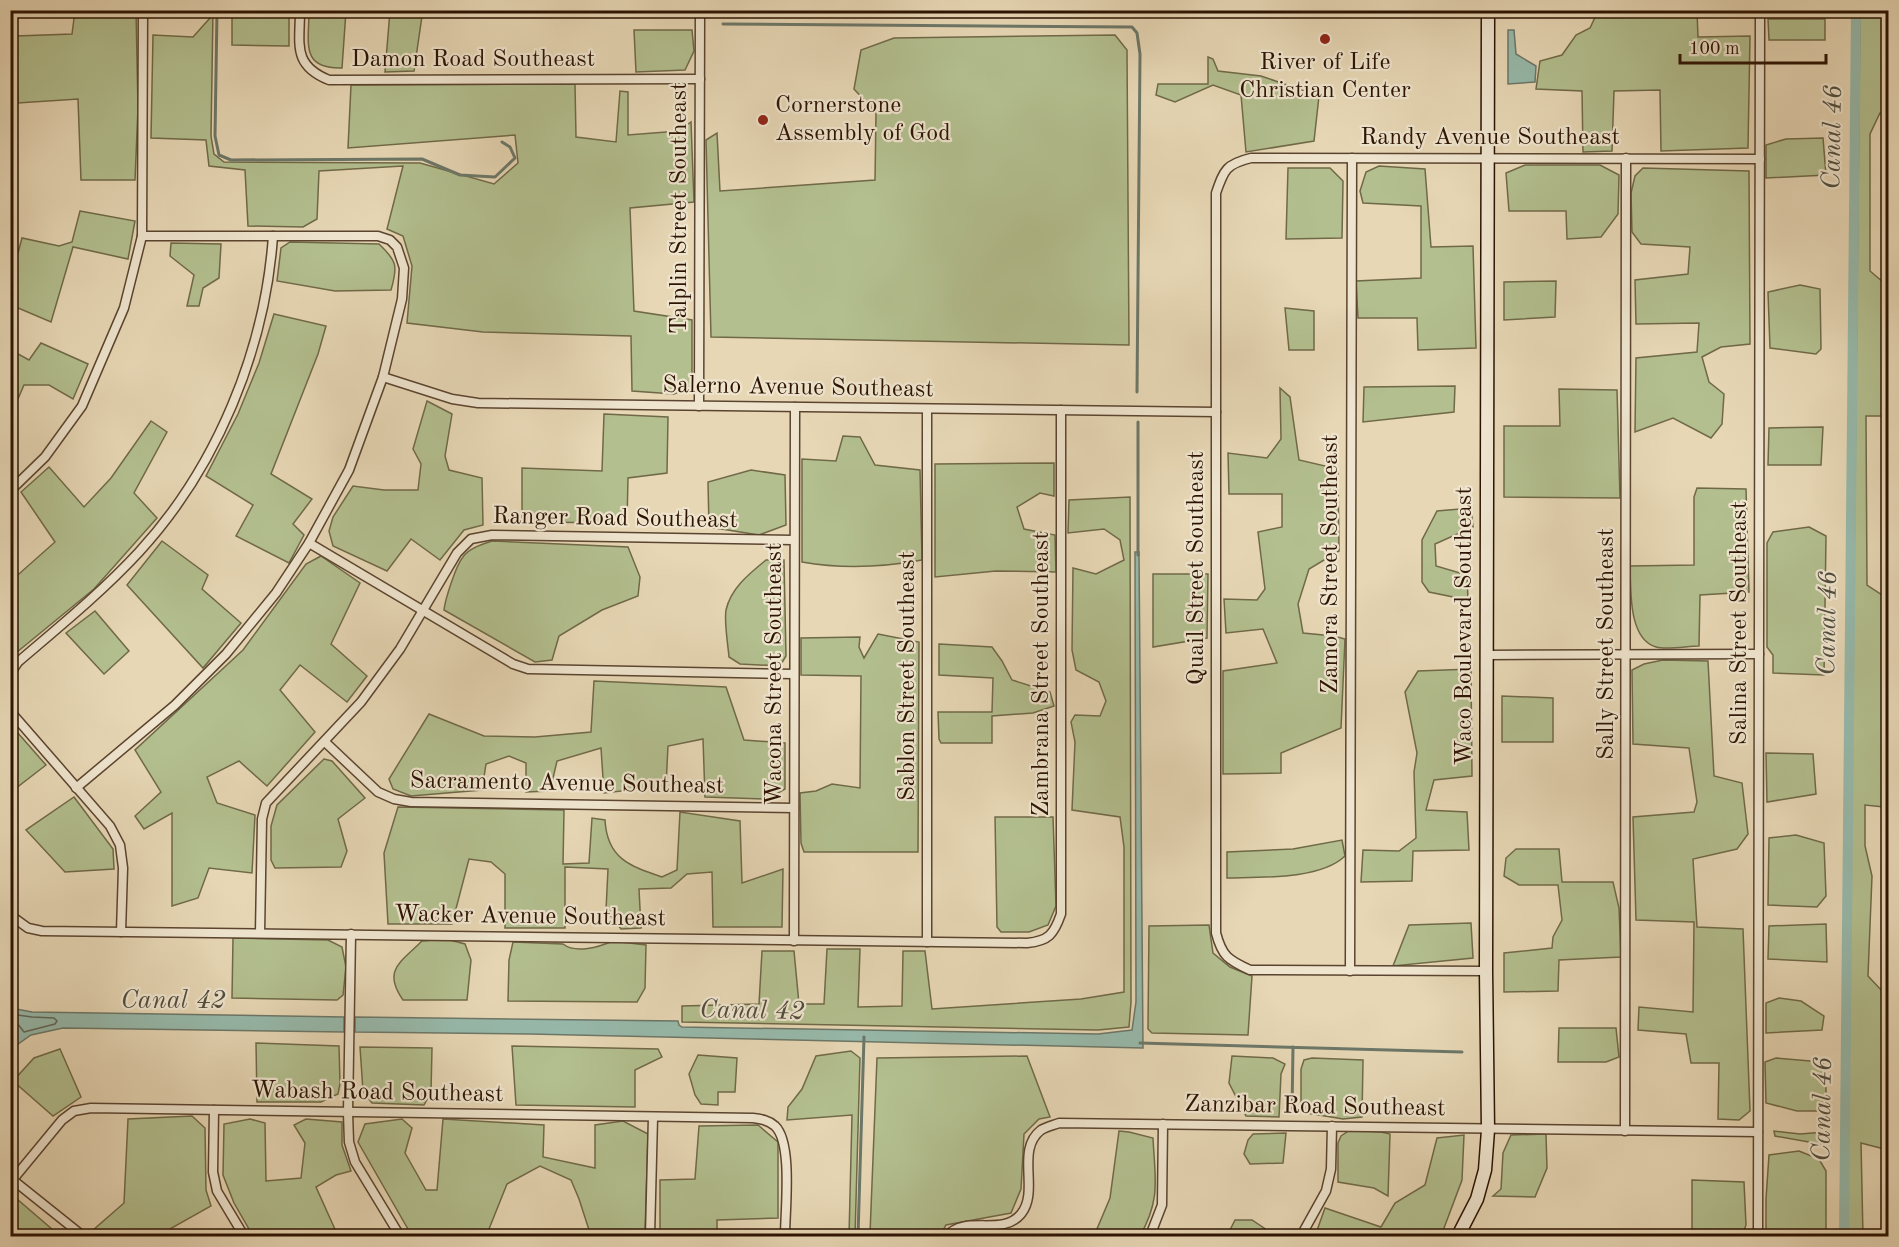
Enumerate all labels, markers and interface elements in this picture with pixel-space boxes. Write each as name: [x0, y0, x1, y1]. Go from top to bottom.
scale bar: [1680, 27, 1826, 65]
marker: River of Life Christian Center: [1318, 32, 1332, 46]
text: 100 m: [1689, 40, 1740, 58]
street label: Damon Road Southeast: [351, 48, 595, 72]
place label: River of Life Christian Center: [1239, 51, 1411, 103]
street label: Talplin Street Southeast: [668, 82, 692, 334]
water label: Canal 46: [1819, 84, 1847, 190]
place label: Cornerstone Assembly of God: [775, 94, 951, 146]
marker: Cornerstone Assembly of God: [756, 113, 770, 127]
street label: Randy Avenue Southeast: [1360, 126, 1620, 150]
street label: Salerno Avenue Southeast: [662, 374, 934, 402]
street label: Zamora Street Southeast: [1319, 434, 1343, 694]
street label: Quail Street Southeast: [1185, 451, 1209, 685]
street label: Waco Boulevard Southeast: [1453, 486, 1477, 766]
street label: Salina Street Southeast: [1728, 501, 1752, 745]
street label: Ranger Road Southeast: [492, 505, 738, 533]
street label: Sally Street Southeast: [1595, 528, 1619, 760]
street label: Zambrana Street Southeast: [1030, 531, 1054, 817]
street label: Wacona Street Southeast: [763, 543, 787, 805]
street label: Sablon Street Southeast: [896, 551, 920, 801]
water label: Canal 46: [1814, 570, 1842, 676]
street label: Sacramento Avenue Southeast: [409, 769, 725, 799]
street label: Wacker Avenue Southeast: [394, 903, 666, 931]
water label: Canal 42: [120, 988, 226, 1014]
water label: Canal 42: [699, 997, 805, 1025]
water label: Canal 46: [1809, 1056, 1837, 1162]
street label: Wabash Road Southeast: [250, 1079, 504, 1107]
street label: Zanzibar Road Southeast: [1184, 1093, 1446, 1121]

